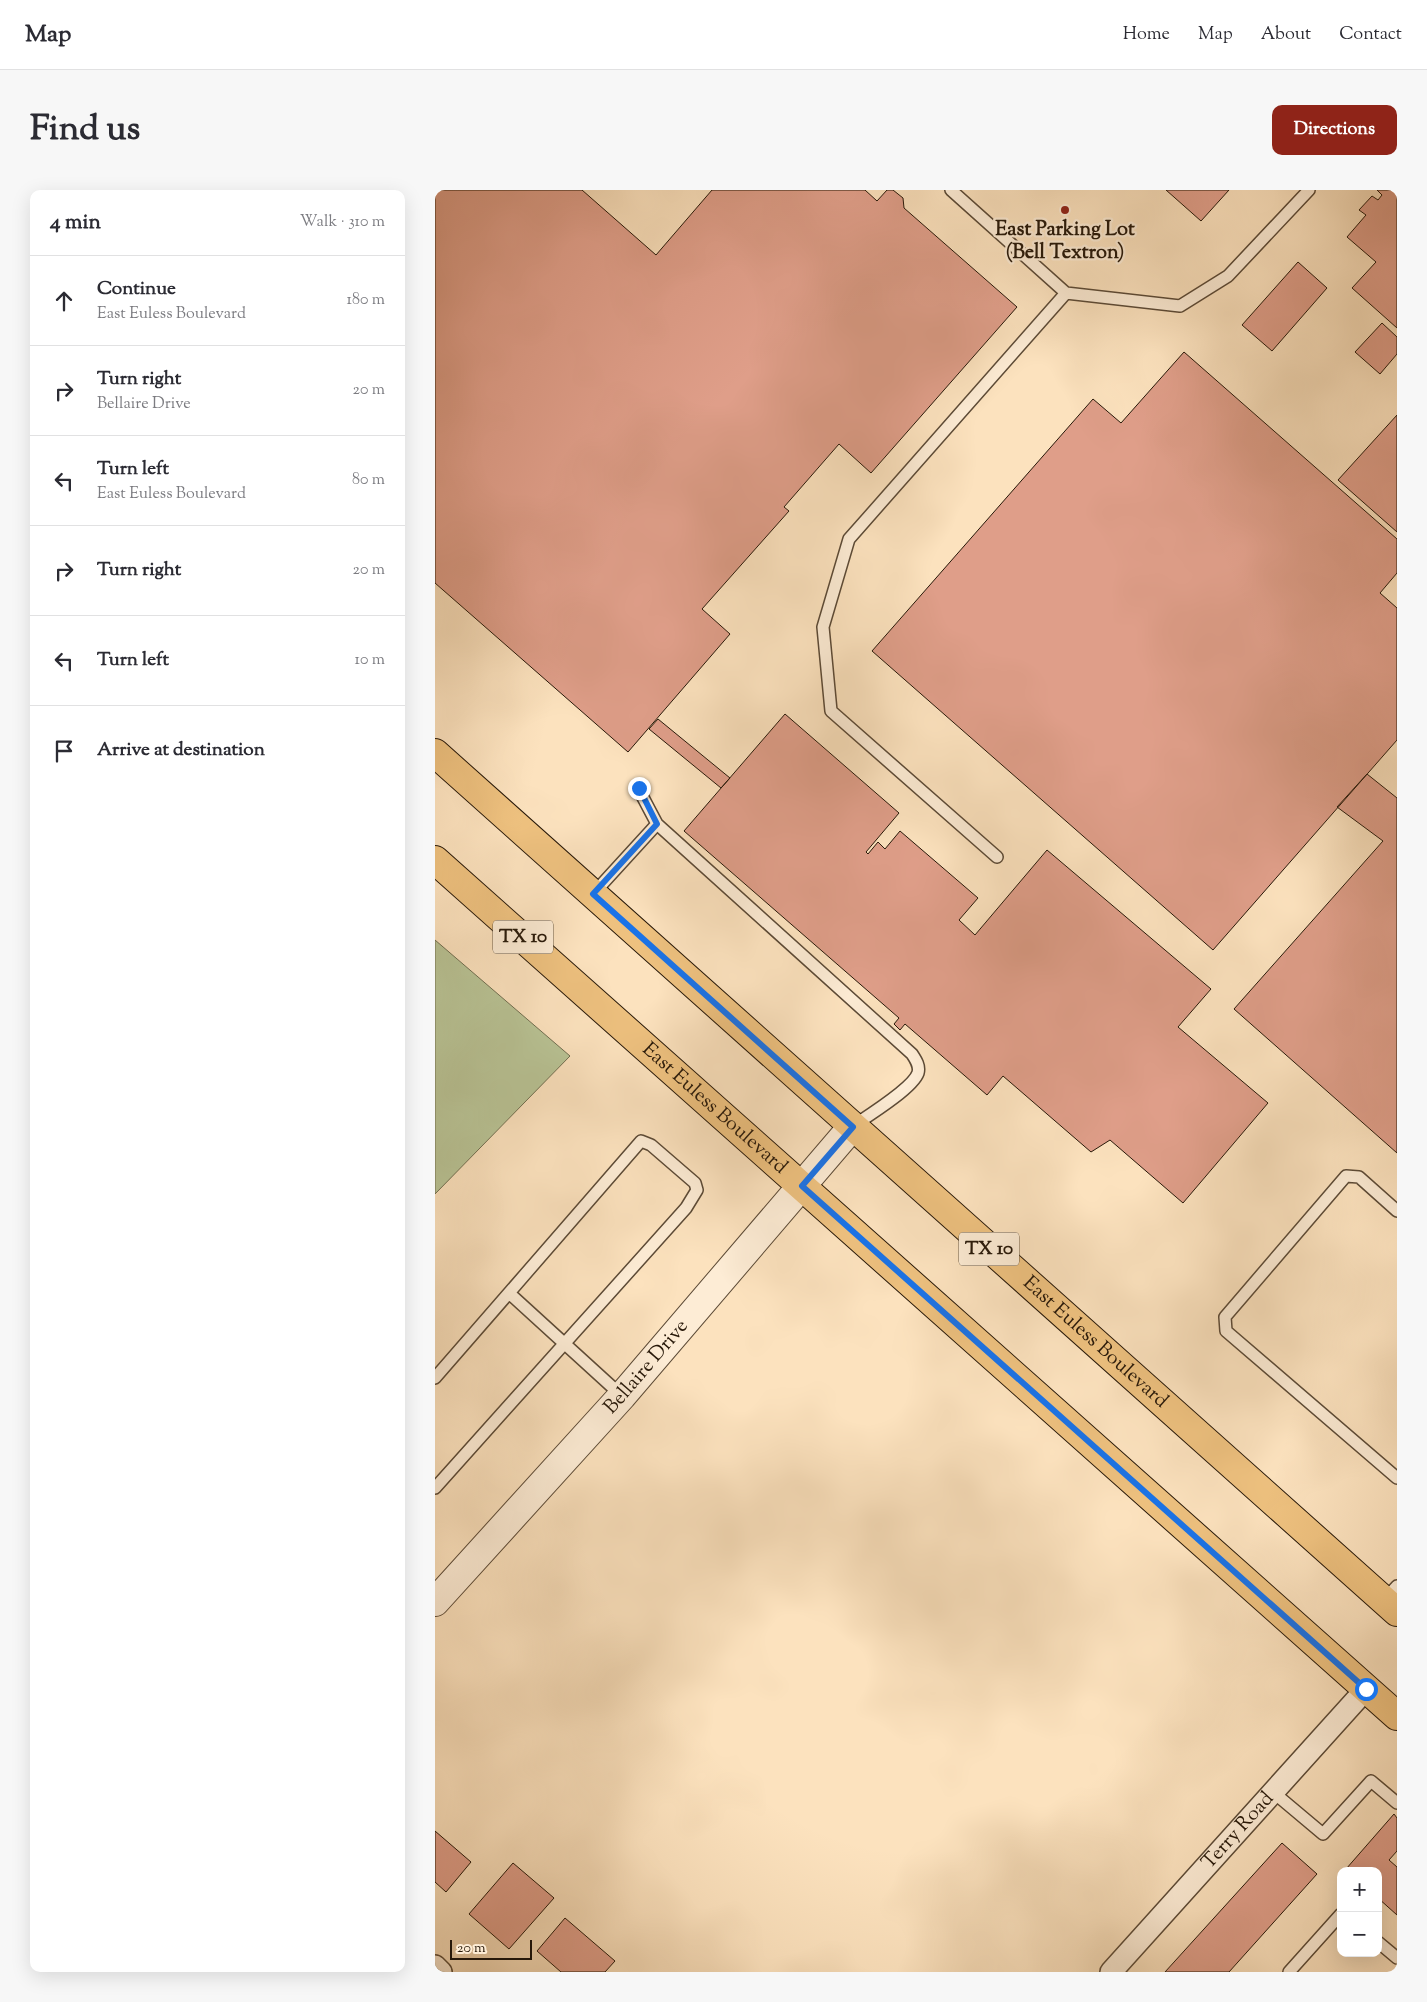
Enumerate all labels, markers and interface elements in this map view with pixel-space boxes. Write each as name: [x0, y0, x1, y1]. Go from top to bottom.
text: Map: [25, 18, 71, 52]
text: Home: [1123, 22, 1170, 48]
text: Map: [1198, 22, 1233, 48]
text: About: [1261, 22, 1311, 48]
text: Contact: [1339, 22, 1402, 48]
text: Find us: [30, 105, 140, 156]
button: Directions: [1272, 105, 1397, 155]
marker: East Parking Lot (Bell Textron): [1059, 204, 1071, 216]
text: 4 min: [50, 208, 101, 238]
text: Walk · 310 m: [300, 211, 385, 234]
place label: East Parking Lot (Bell Textron): [995, 216, 1135, 268]
text: Continue: [97, 276, 176, 303]
icon: ahead: [50, 287, 78, 315]
text: 180 m: [346, 289, 385, 312]
text: East Euless Boulevard: [97, 303, 246, 326]
text: Turn right: [97, 366, 181, 393]
icon: right: [50, 377, 78, 405]
text: 20 m: [352, 379, 385, 402]
text: Bellaire Drive: [97, 393, 191, 416]
text: Turn left: [97, 456, 169, 483]
icon: left: [50, 467, 78, 495]
text: 80 m: [352, 469, 385, 492]
text: East Euless Boulevard: [97, 483, 246, 506]
icon: right: [50, 557, 78, 585]
text: Turn right: [97, 557, 181, 584]
text: 20 m: [352, 559, 385, 582]
icon: left: [50, 647, 78, 675]
text: Turn left: [97, 647, 169, 674]
text: 10 m: [355, 649, 385, 672]
icon: arrive: [50, 737, 78, 765]
text: Arrive at destination: [97, 737, 265, 764]
route end: [628, 777, 651, 800]
road number: TX 10: [493, 920, 553, 954]
street label: East Euless Boulevard: [635, 1036, 794, 1181]
road number: TX 10: [959, 1232, 1019, 1266]
street label: East Euless Boulevard: [1016, 1270, 1174, 1415]
street label: Bellaire Drive: [597, 1313, 696, 1421]
route start: [1355, 1678, 1378, 1701]
street label: Terry Road: [1195, 1786, 1281, 1876]
map controls: [1337, 1867, 1382, 1957]
button: +: [1337, 1867, 1382, 1912]
button: −: [1337, 1912, 1382, 1957]
scale bar: [450, 1937, 533, 1960]
text: 20 m: [457, 1939, 486, 1959]

